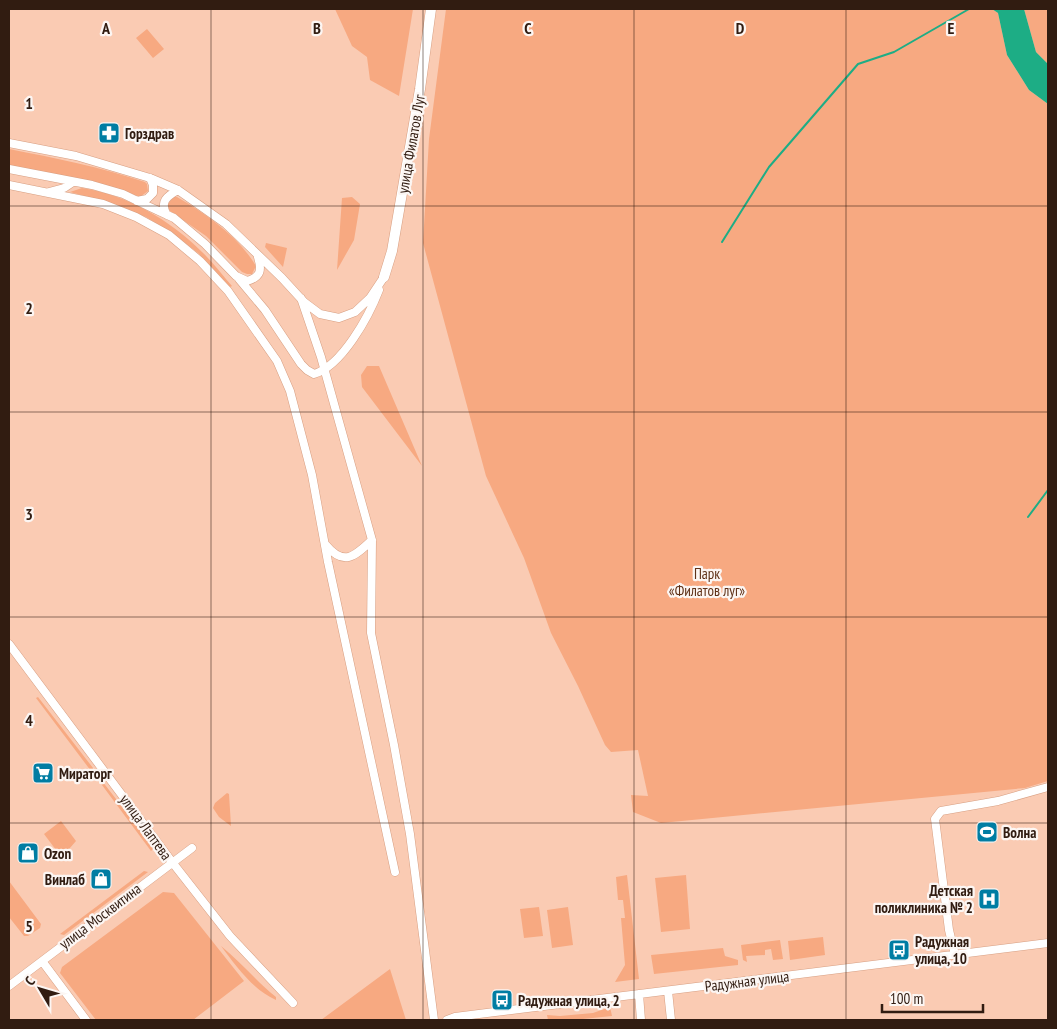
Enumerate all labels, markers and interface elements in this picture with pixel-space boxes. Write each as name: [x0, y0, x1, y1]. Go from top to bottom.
text: A: [101, 18, 111, 38]
text: B: [313, 18, 321, 38]
text: C: [524, 18, 532, 38]
text: D: [736, 18, 745, 38]
text: E: [948, 18, 955, 38]
text: 1: [25, 93, 33, 113]
street label: улица Филатов Луг: [393, 93, 429, 195]
pharmacy icon: Горздрав: [97, 121, 121, 145]
place label: Горздрав: [125, 124, 174, 143]
text: 2: [25, 298, 33, 318]
text: 3: [25, 504, 33, 524]
park label: Парк «Филатов луг»: [669, 564, 745, 600]
text: 4: [25, 710, 33, 730]
supermarket icon: Мираторг: [31, 761, 55, 785]
place label: Мираторг: [59, 764, 112, 783]
street label: улица Лаптева: [116, 790, 176, 864]
sports icon: Волна: [975, 820, 999, 844]
place label: Волна: [1003, 823, 1036, 842]
shop icon: Ozon: [16, 841, 40, 865]
place label: Ozon: [44, 844, 71, 863]
shop icon: Винлаб: [89, 867, 113, 891]
place label: Винлаб: [45, 870, 85, 889]
street label: улица Москвитина: [55, 879, 145, 953]
place label: Детская поликлиника № 2: [875, 881, 973, 917]
hospital icon: Детская поликлиника № 2: [977, 887, 1001, 911]
text: 5: [25, 916, 33, 936]
place label: Радужная улица, 10: [914, 932, 969, 968]
bus stop icon: Радужная улица, 10: [887, 938, 911, 962]
north arrow: [15, 964, 65, 1014]
street label: Радужная улица: [704, 966, 790, 996]
text: С: [21, 972, 39, 989]
scale bar: [882, 982, 983, 1014]
bus stop icon: Радужная улица, 2: [490, 988, 514, 1012]
text: 100 m: [890, 989, 923, 1008]
place label: Радужная улица, 2: [518, 991, 620, 1010]

